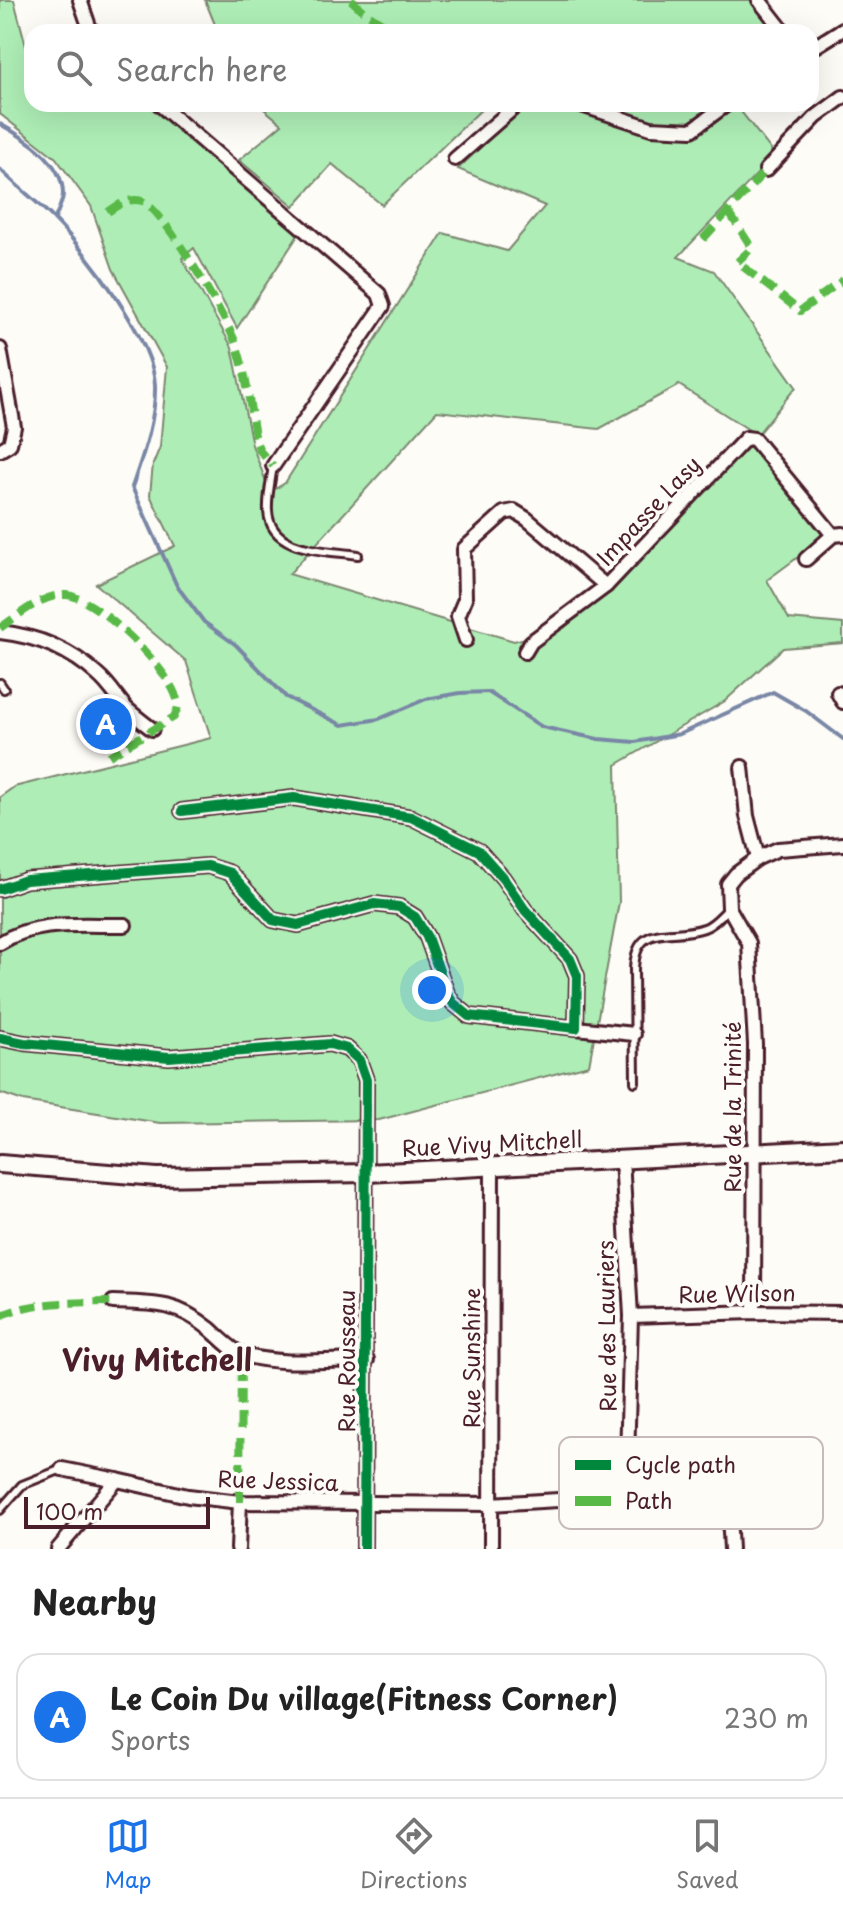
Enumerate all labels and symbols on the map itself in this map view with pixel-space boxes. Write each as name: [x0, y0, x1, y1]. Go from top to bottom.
street label: Impasse Lasy: [588, 448, 708, 572]
pin: A: [80, 694, 132, 754]
your location: [412, 970, 452, 1010]
street label: Rue de la Trinité: [715, 1021, 748, 1193]
street label: Rue Vivy Mitchell: [401, 1121, 583, 1164]
street label: Rue des Lauriers: [588, 1240, 623, 1412]
street label: Rue Wilson: [678, 1275, 796, 1310]
street label: Rue Sunshine: [454, 1288, 487, 1428]
street label: Rue Rousseau: [329, 1290, 362, 1432]
district label: Vivy Mitchell: [62, 1336, 252, 1381]
legend: [559, 1437, 823, 1529]
text: Cycle path: [625, 1447, 736, 1480]
street label: Rue Jessica: [217, 1461, 339, 1498]
text: Path: [625, 1483, 673, 1516]
scale bar: [24, 1493, 210, 1529]

